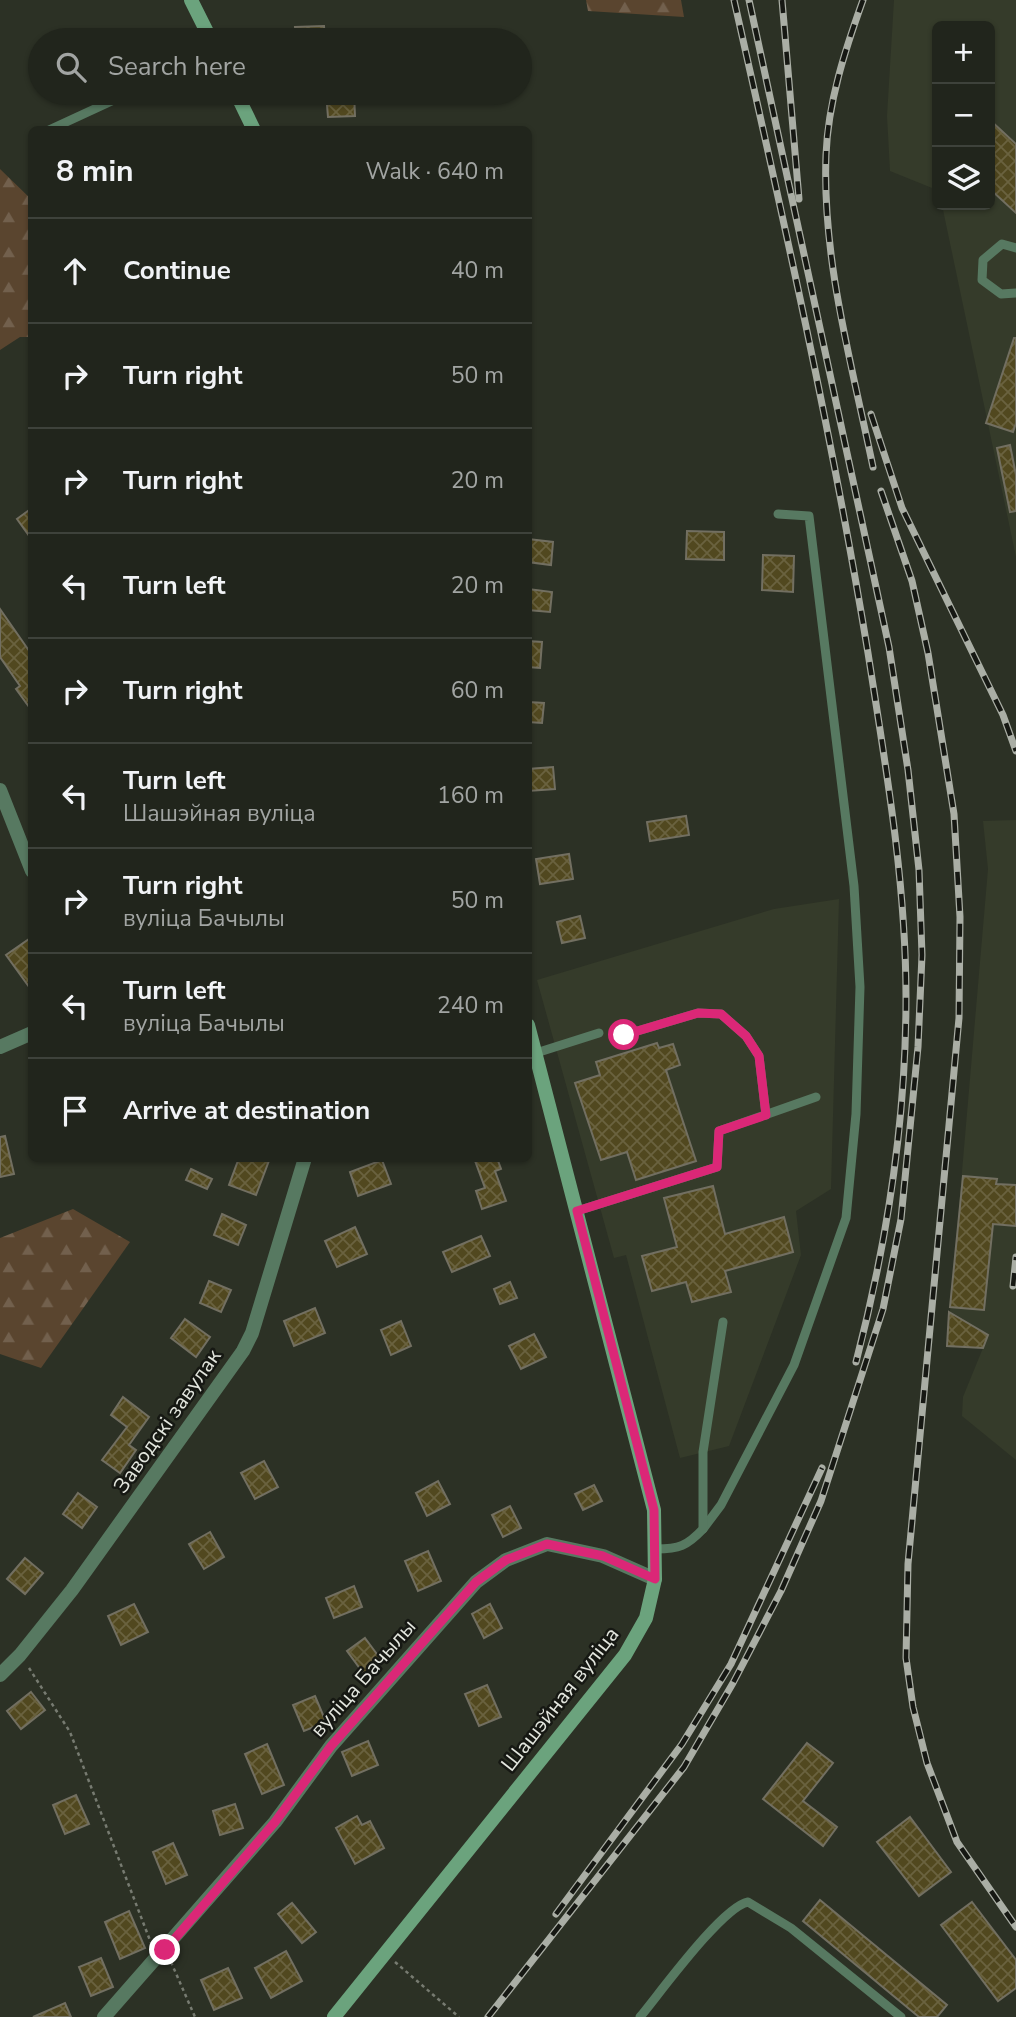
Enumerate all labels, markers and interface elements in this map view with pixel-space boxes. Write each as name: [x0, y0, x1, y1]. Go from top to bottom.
map controls: [932, 21, 995, 210]
button: +: [932, 21, 995, 84]
search box: [28, 28, 532, 105]
icon: search: [52, 48, 90, 86]
text: Search here: [108, 49, 246, 84]
button: −: [932, 84, 995, 147]
button: layers: [932, 147, 995, 210]
text: 8 min: [56, 151, 134, 192]
text: Walk · 640 m: [365, 156, 504, 187]
icon: ahead: [56, 252, 94, 290]
text: Continue: [123, 253, 231, 288]
text: 40 m: [451, 255, 504, 286]
icon: right: [56, 357, 94, 395]
text: Turn right: [123, 358, 242, 393]
text: 50 m: [451, 360, 504, 391]
icon: right: [56, 462, 94, 500]
text: Turn right: [123, 463, 242, 498]
text: 20 m: [451, 465, 504, 496]
icon: left: [56, 567, 94, 605]
text: Turn left: [123, 568, 226, 603]
text: 20 m: [451, 570, 504, 601]
icon: right: [56, 672, 94, 710]
text: Turn right: [123, 673, 242, 708]
text: 60 m: [451, 675, 504, 706]
text: Turn left: [123, 763, 226, 798]
icon: left: [56, 777, 94, 815]
text: 160 m: [437, 780, 504, 811]
text: Шашэйная вуліца: [123, 798, 316, 829]
text: Turn right: [123, 868, 242, 903]
icon: right: [56, 882, 94, 920]
text: 50 m: [451, 885, 504, 916]
text: вуліца Бачылы: [123, 903, 285, 934]
text: Turn left: [123, 973, 226, 1008]
icon: left: [56, 987, 94, 1025]
text: 240 m: [437, 990, 504, 1021]
text: вуліца Бачылы: [123, 1008, 285, 1039]
route start: [608, 1019, 639, 1050]
icon: arrive: [56, 1092, 94, 1130]
text: Arrive at destination: [123, 1093, 370, 1128]
street label: Заводскі завулак: [107, 1343, 228, 1499]
street label: вуліца Бачылы: [304, 1613, 422, 1743]
street label: Шашэйная вуліца: [495, 1621, 625, 1777]
route end: [149, 1934, 180, 1965]

